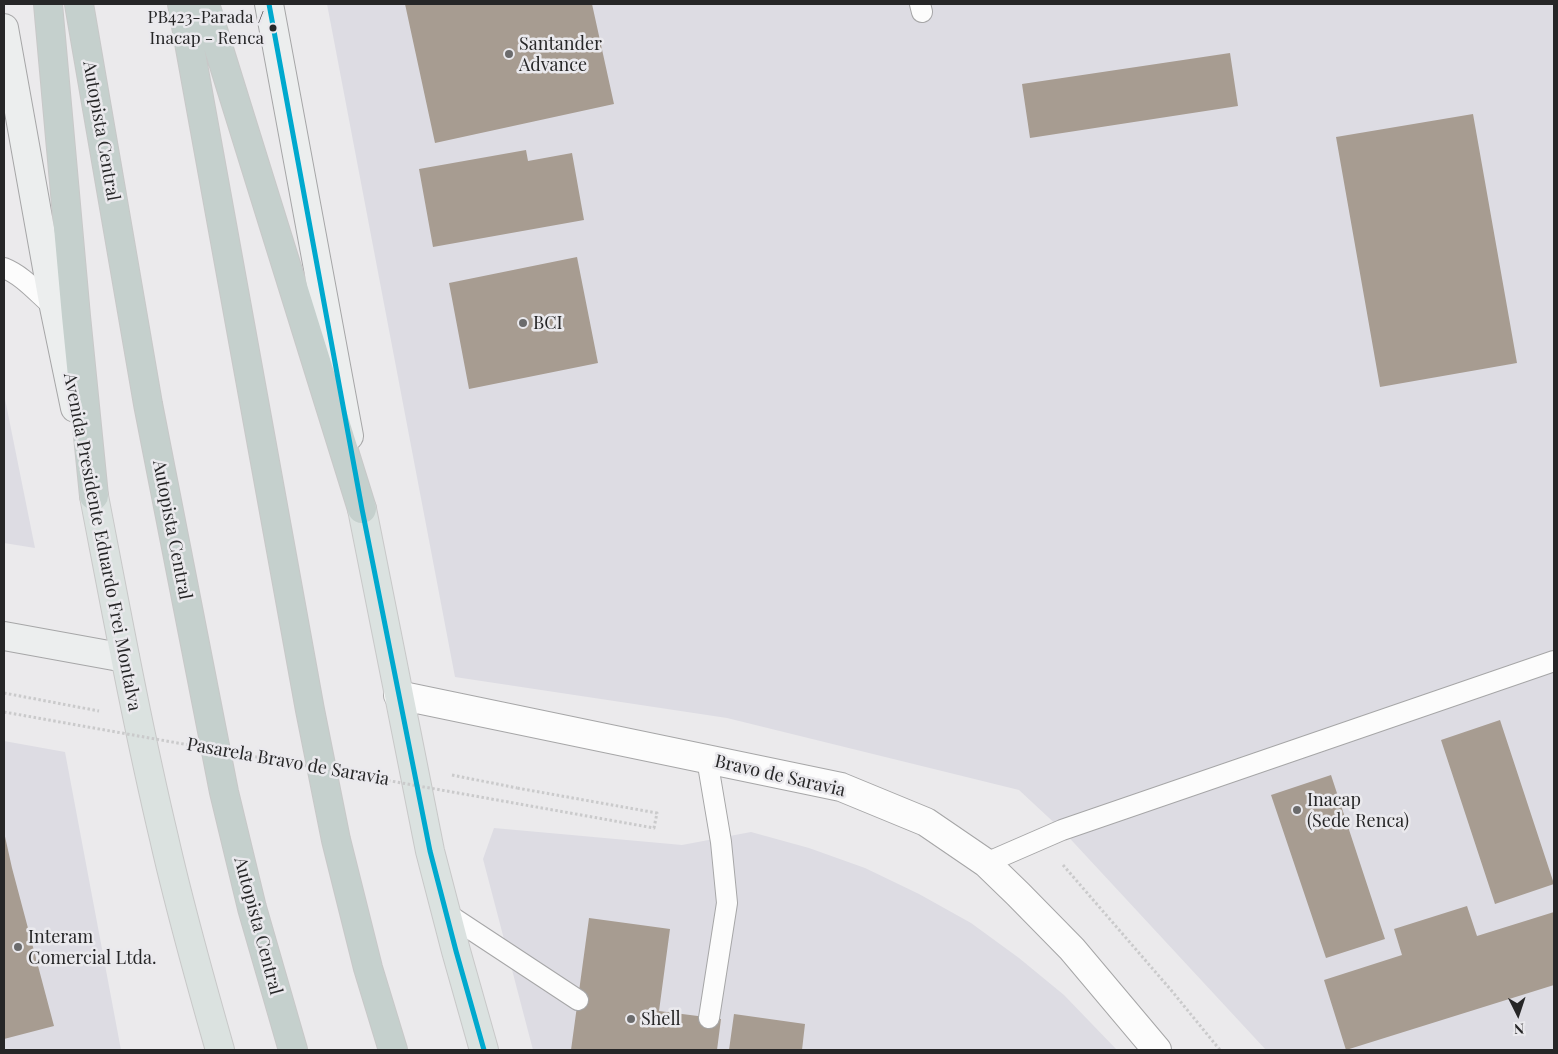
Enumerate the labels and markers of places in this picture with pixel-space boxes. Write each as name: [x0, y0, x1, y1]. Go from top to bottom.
place label: PB423-Parada / Inacap - Renca: [148, 8, 264, 48]
marker: PB423-Parada / Inacap - Renca: [268, 23, 278, 33]
place label: Santander Advance: [519, 33, 602, 76]
marker: Santander Advance: [503, 48, 515, 60]
place label: BCI: [533, 312, 563, 334]
marker: BCI: [517, 317, 529, 329]
place label: Inacap (Sede Renca): [1307, 789, 1409, 832]
marker: Inacap (Sede Renca): [1291, 804, 1303, 816]
place label: Interam Comercial Ltda.: [28, 926, 157, 969]
marker: Interam Comercial Ltda.: [12, 941, 24, 953]
place label: Shell: [641, 1008, 681, 1030]
marker: Shell: [625, 1013, 637, 1025]

